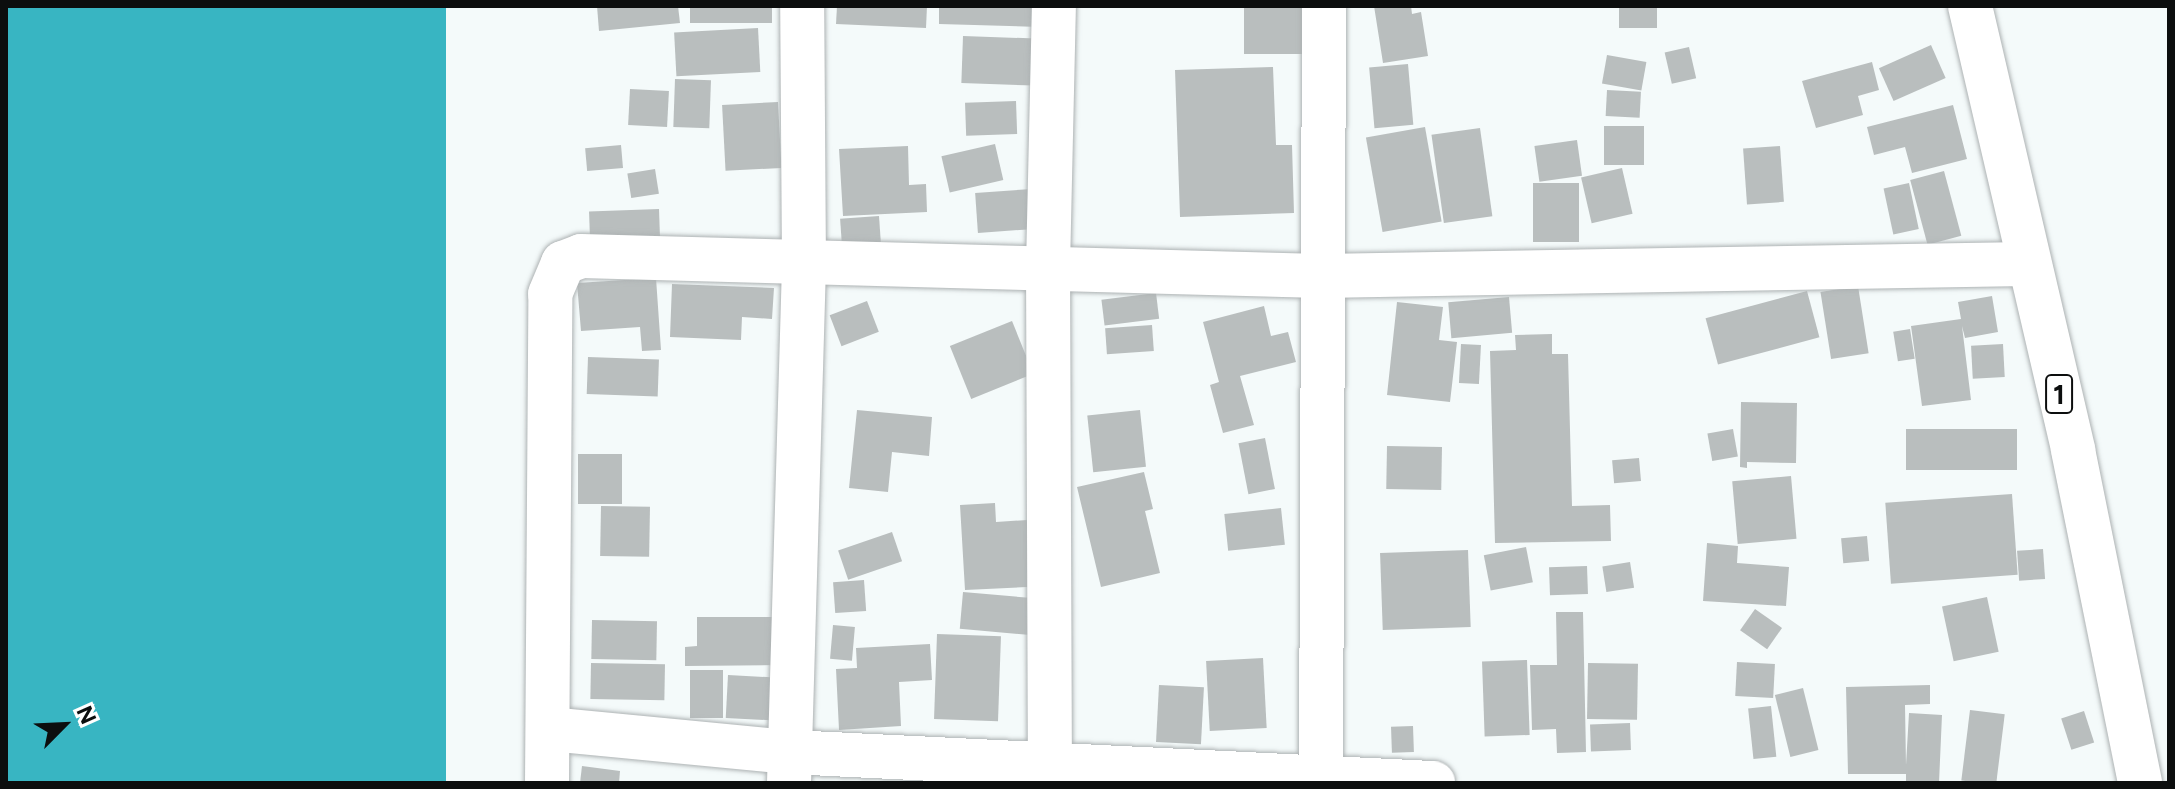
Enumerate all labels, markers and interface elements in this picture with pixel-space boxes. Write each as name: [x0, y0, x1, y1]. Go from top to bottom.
road number: 1: [2045, 370, 2073, 418]
north arrow: [24, 685, 104, 765]
text: N: [71, 702, 102, 728]

